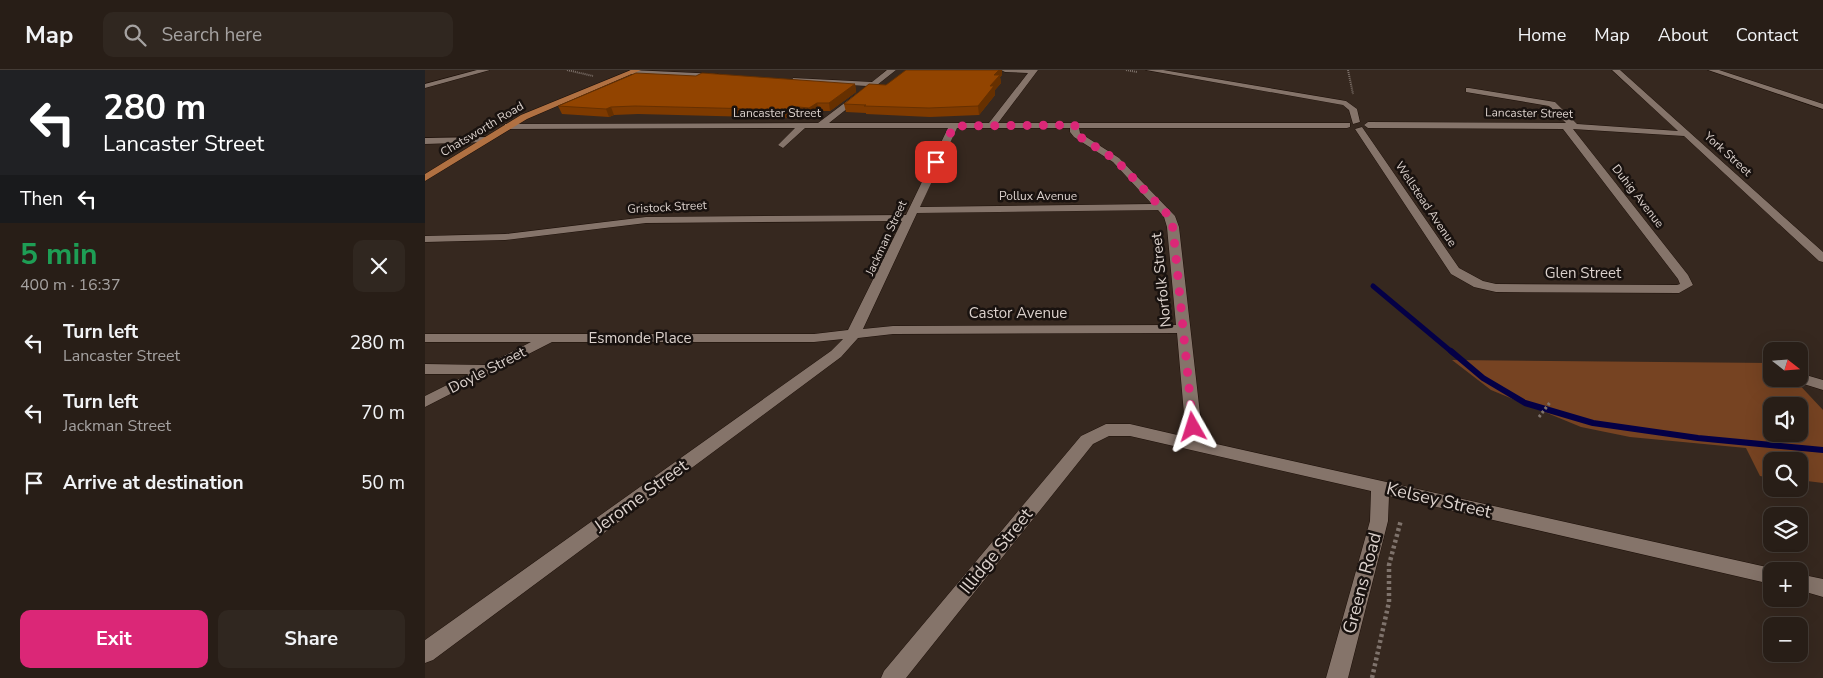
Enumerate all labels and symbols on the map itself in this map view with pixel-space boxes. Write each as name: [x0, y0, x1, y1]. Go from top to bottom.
street label: Chatsworth Road: [437, 98, 527, 160]
street label: Lancaster Street: [1485, 104, 1574, 122]
street label: Lancaster Street: [733, 105, 822, 121]
street label: York Street: [1700, 128, 1756, 180]
pin: [915, 141, 957, 183]
street label: Wellstead Avenue: [1392, 158, 1460, 250]
street label: Duhig Avenue: [1608, 161, 1668, 231]
street label: Pollux Avenue: [999, 188, 1077, 204]
street label: Gristock Street: [627, 197, 708, 217]
street label: Jackman Street: [861, 197, 911, 279]
street label: Norfolk Street: [1146, 231, 1176, 328]
street label: Glen Street: [1545, 263, 1622, 283]
street label: Castor Avenue: [969, 303, 1067, 323]
street label: Esmonde Place: [589, 328, 691, 348]
street label: Doyle Street: [445, 342, 530, 398]
north arrow: [1763, 342, 1807, 388]
position arrow: [1166, 400, 1218, 452]
street label: Jerome Street: [588, 453, 693, 539]
street label: Kelsey Street: [1384, 476, 1494, 524]
street label: Illidge Street: [954, 503, 1038, 599]
street label: Greens Road: [1337, 530, 1387, 636]

